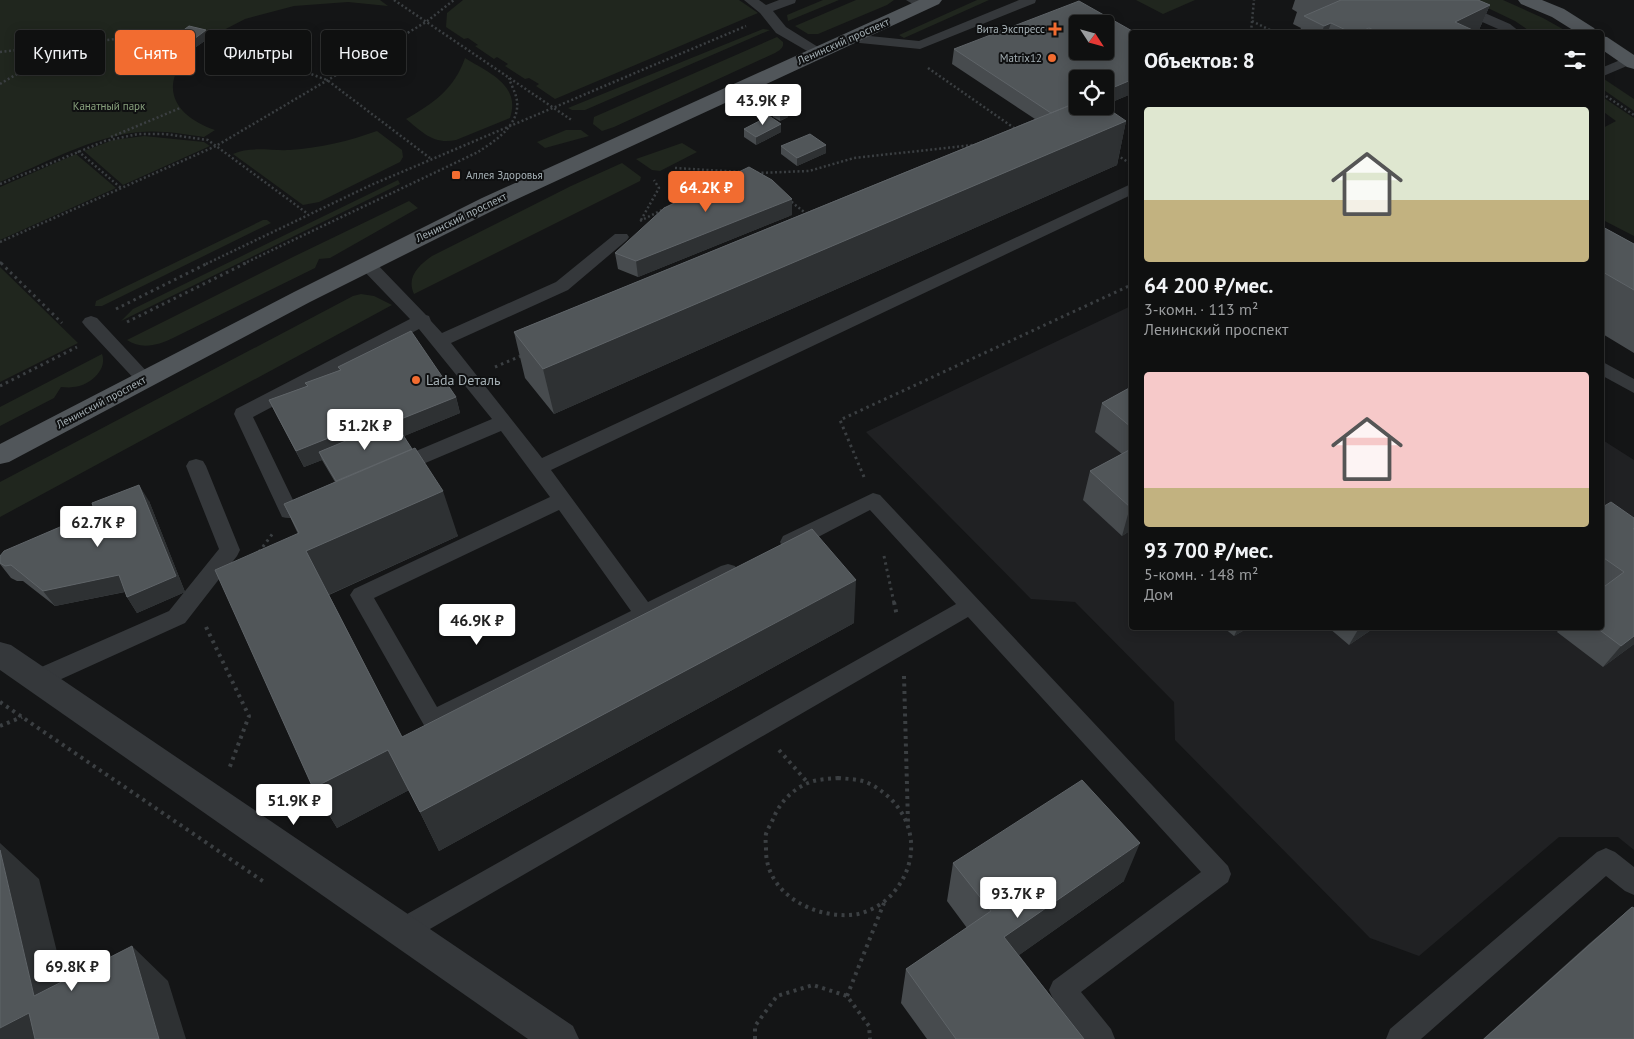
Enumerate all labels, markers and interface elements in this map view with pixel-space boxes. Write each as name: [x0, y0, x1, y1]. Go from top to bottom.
street label: Ленинский проспект: [794, 14, 892, 68]
north arrow: [1069, 15, 1114, 60]
map controls: [1069, 15, 1114, 115]
place label: Вита Экспресс: [976, 22, 1045, 36]
marker: Вита Экспресс: [1049, 23, 1061, 35]
chip: Купить: [15, 30, 105, 75]
chip: Снять: [115, 30, 195, 75]
chip: Фильтры: [205, 30, 311, 75]
chip: Новое: [321, 30, 406, 75]
icon: filters: [1561, 46, 1589, 74]
text: Объектов: 8: [1144, 47, 1255, 74]
place label: Matrix12: [1000, 51, 1042, 65]
marker: Matrix12: [1046, 52, 1058, 64]
button: locate: [1069, 70, 1114, 115]
pin: 43.9K ₽: [717, 84, 809, 126]
text: 43.9K ₽: [736, 90, 790, 110]
park label: Канатный парк: [73, 99, 146, 113]
icon: home: [1322, 139, 1412, 229]
place label: Аллея Здоровья: [466, 168, 543, 182]
marker: Аллея Здоровья: [450, 169, 462, 181]
pin: 64.2K ₽: [660, 170, 752, 213]
text: 64.2K ₽: [679, 177, 733, 197]
street label: Ленинский проспект: [412, 189, 509, 245]
text: 64 200 ₽/мес.: [1144, 272, 1273, 299]
text: 3-комн. · 113 m²: [1144, 299, 1258, 319]
text: Ленинский проспект: [1144, 319, 1288, 339]
place label: Lada Dеталь: [426, 371, 501, 389]
street label: Ленинский проспект: [53, 372, 149, 432]
marker: Lada Dеталь: [410, 374, 422, 386]
icon: home: [1322, 404, 1412, 494]
pin: 51.2K ₽: [319, 408, 411, 451]
text: 51.2K ₽: [338, 415, 392, 435]
pin: 62.7K ₽: [52, 506, 144, 548]
text: 62.7K ₽: [71, 512, 125, 532]
text: 93 700 ₽/мес.: [1144, 537, 1273, 564]
text: 5-комн. · 148 m²: [1144, 564, 1258, 584]
text: Дом: [1144, 584, 1173, 604]
pin: 46.9K ₽: [431, 604, 523, 646]
text: 46.9K ₽: [450, 610, 504, 630]
pin: 51.9K ₽: [248, 784, 340, 826]
text: 51.9K ₽: [267, 790, 321, 810]
pin: 93.7K ₽: [972, 876, 1064, 919]
text: 93.7K ₽: [991, 883, 1045, 903]
pin: 69.8K ₽: [26, 950, 118, 992]
text: 69.8K ₽: [45, 956, 99, 976]

